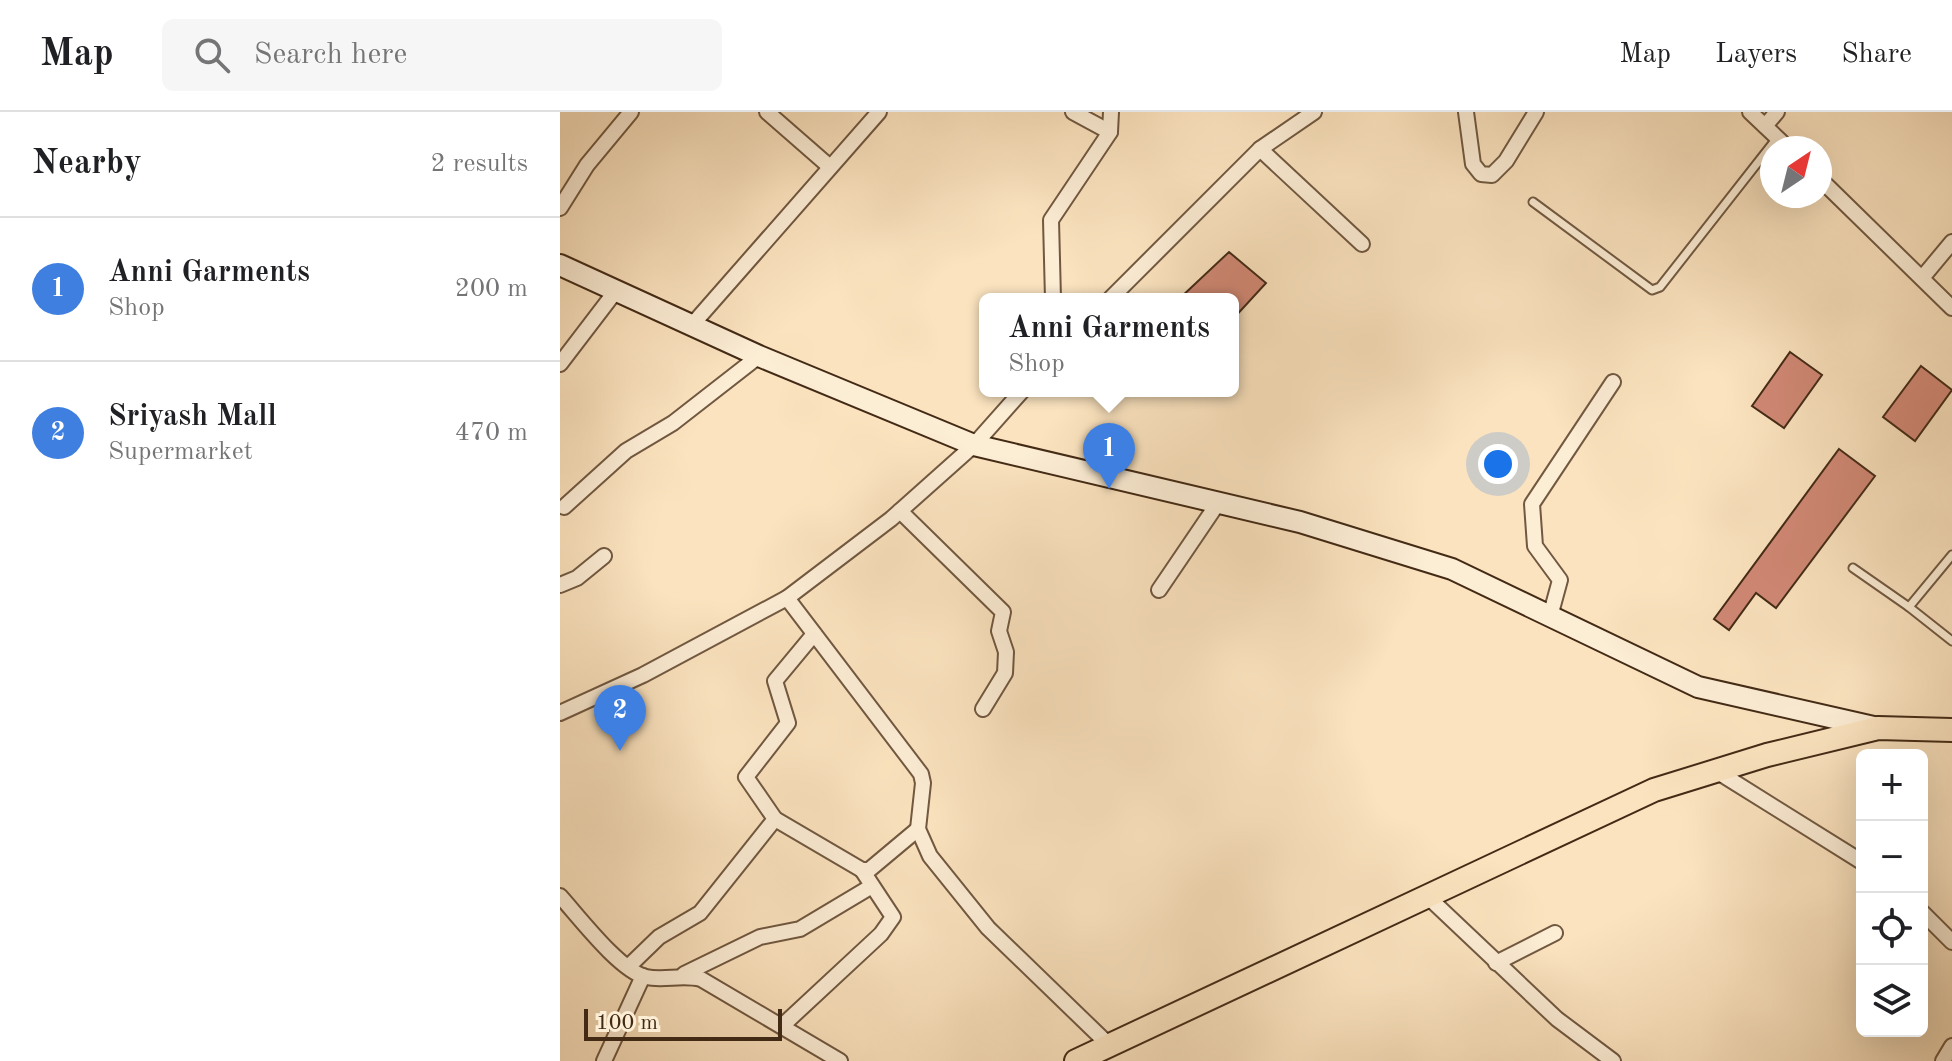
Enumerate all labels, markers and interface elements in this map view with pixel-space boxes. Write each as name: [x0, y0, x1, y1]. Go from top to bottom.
search box: [162, 19, 722, 91]
icon: search: [190, 33, 234, 77]
text: Map: [40, 36, 114, 74]
text: Search here: [254, 40, 407, 70]
text: Map: [1619, 41, 1671, 69]
text: Layers: [1715, 41, 1797, 69]
text: Share: [1841, 41, 1912, 69]
north arrow: [1760, 136, 1832, 208]
text: Nearby: [32, 147, 142, 181]
text: 2 results: [430, 151, 528, 177]
text: Anni Garments: [108, 258, 310, 288]
text: 1: [50, 276, 66, 302]
text: 200 m: [455, 276, 528, 302]
popup: [979, 293, 1239, 397]
text: Shop: [108, 295, 165, 321]
text: Anni Garments: [1008, 314, 1210, 344]
text: Shop: [1008, 351, 1065, 377]
text: Sriyash Mall: [108, 402, 277, 432]
text: 2: [50, 420, 66, 446]
text: 470 m: [455, 420, 528, 446]
pin: 1: [1083, 423, 1135, 489]
text: Supermarket: [108, 439, 253, 465]
your location: [1478, 444, 1518, 484]
pin: 2: [594, 685, 646, 751]
map controls: [1856, 749, 1928, 1037]
button: +: [1856, 749, 1928, 821]
button: −: [1856, 821, 1928, 893]
button: locate: [1856, 893, 1928, 965]
button: layers: [1856, 965, 1928, 1037]
scale bar: [584, 1005, 782, 1041]
text: 100 m: [596, 1012, 658, 1034]

